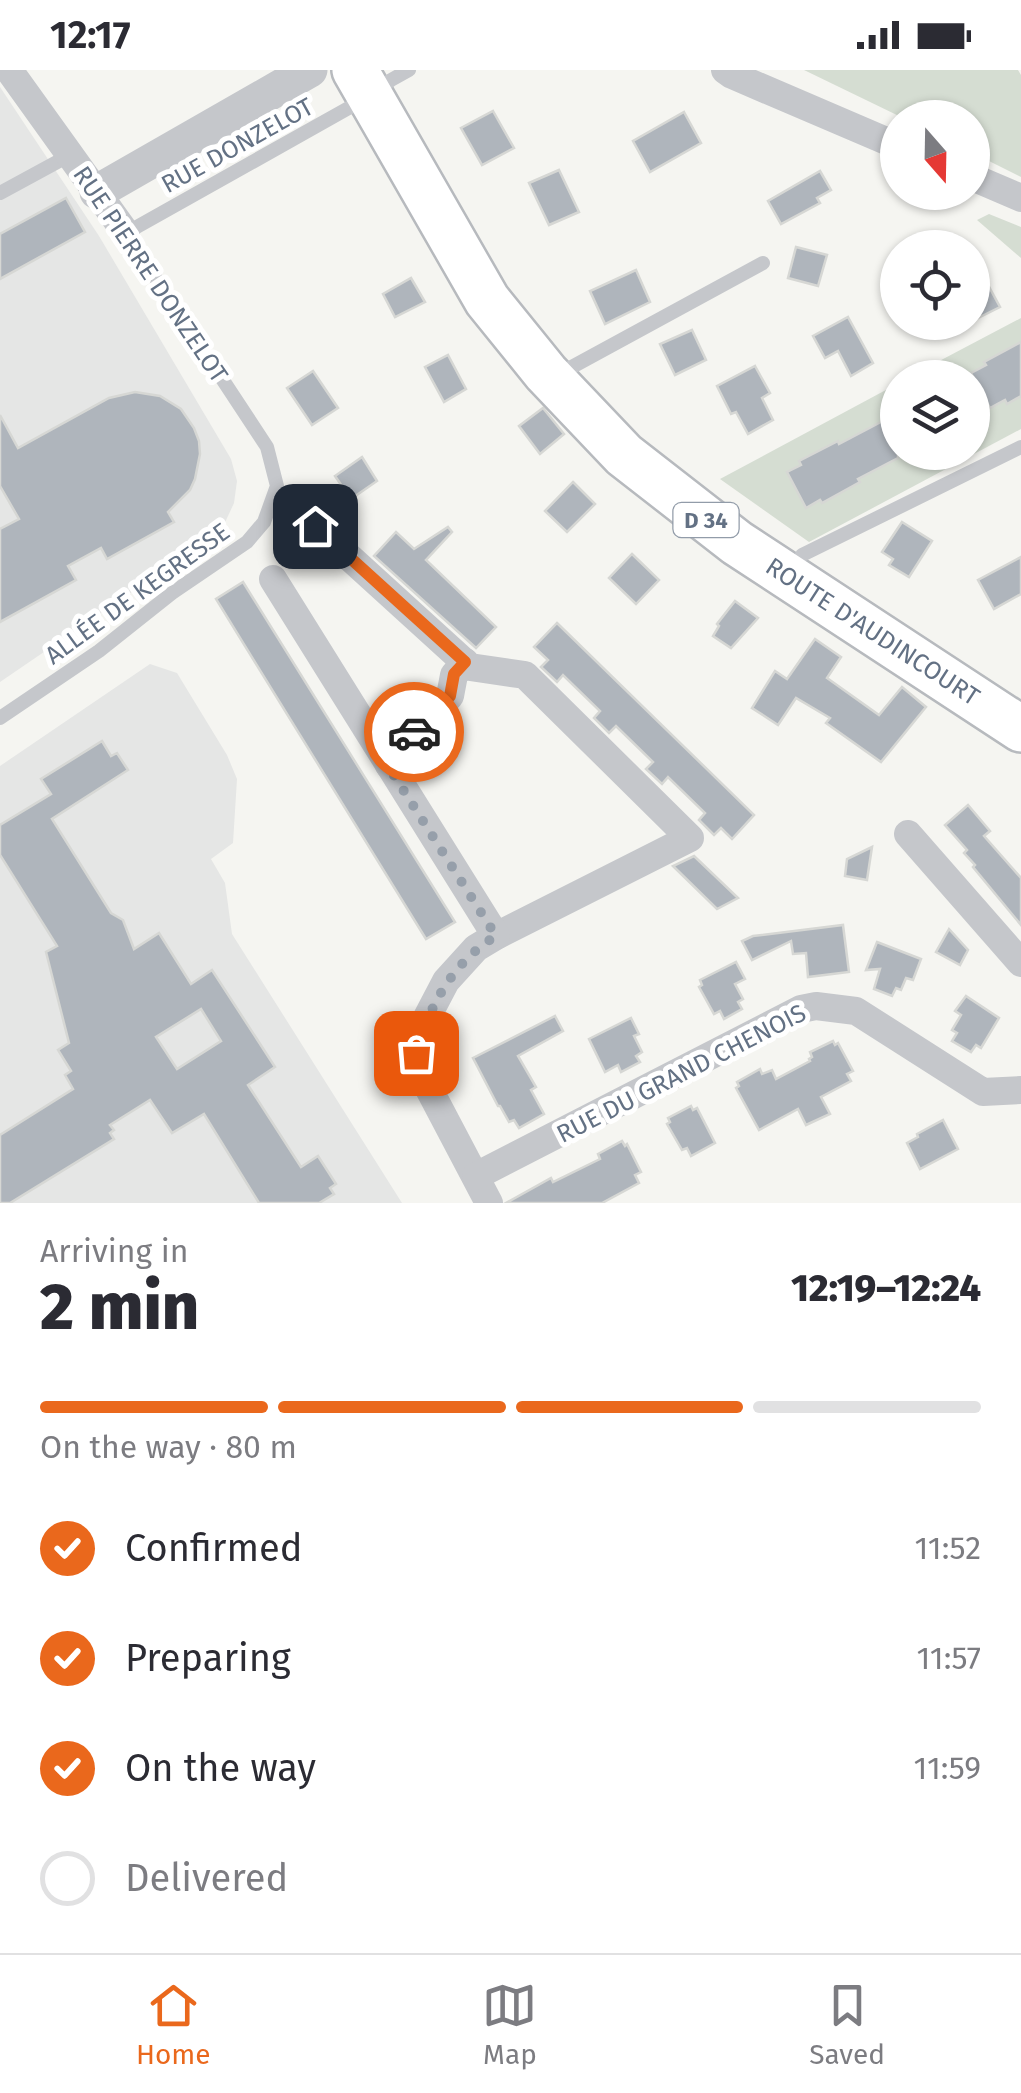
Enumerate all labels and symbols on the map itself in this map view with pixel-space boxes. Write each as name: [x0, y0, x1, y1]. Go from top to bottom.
street label: RUE DONZELOT: [156, 92, 319, 200]
north arrow: [880, 100, 990, 210]
street label: RUE PIERRE DONZELOT: [67, 161, 234, 389]
pin: [273, 484, 358, 569]
road number: D 34: [674, 503, 738, 537]
street label: ALLÉE DE KEGRESSE: [39, 516, 236, 671]
street label: ROUTE D'AUDINCOURT: [760, 552, 985, 712]
courier: [364, 682, 464, 782]
street label: RUE DU GRAND CHENOIS: [552, 998, 811, 1150]
pin: [374, 1011, 459, 1096]

